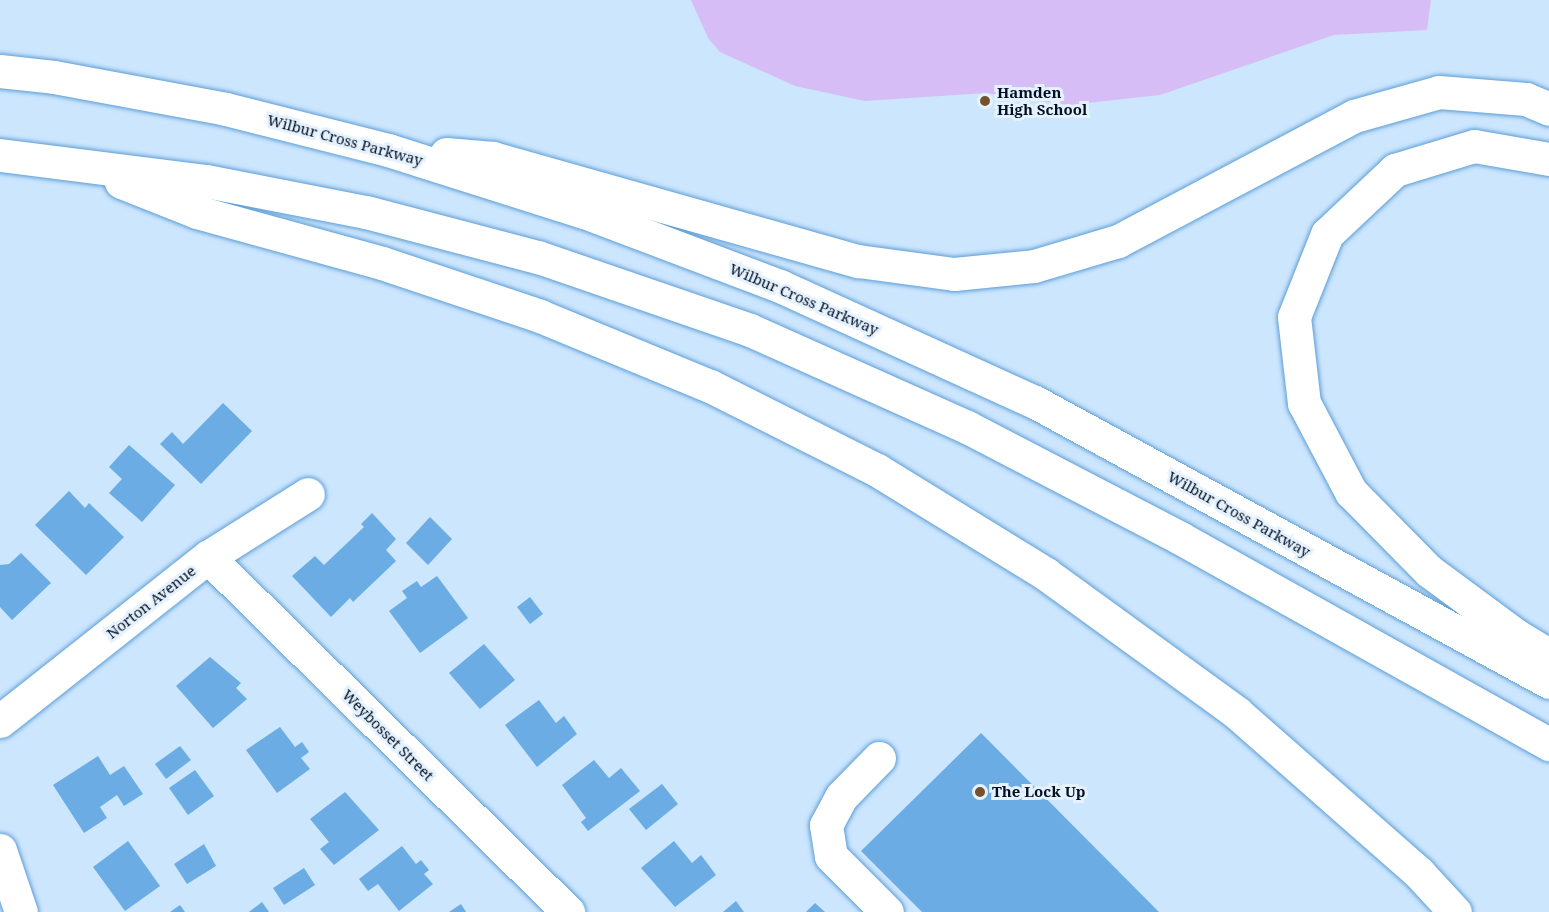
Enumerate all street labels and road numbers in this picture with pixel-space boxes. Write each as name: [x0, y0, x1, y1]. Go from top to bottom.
street label: Wilbur Cross Parkway: [265, 111, 425, 169]
street label: Wilbur Cross Parkway: [727, 259, 881, 339]
street label: Wilbur Cross Parkway: [1165, 467, 1313, 561]
street label: Norton Avenue: [103, 562, 199, 642]
street label: Weybosset Street: [339, 686, 437, 784]

